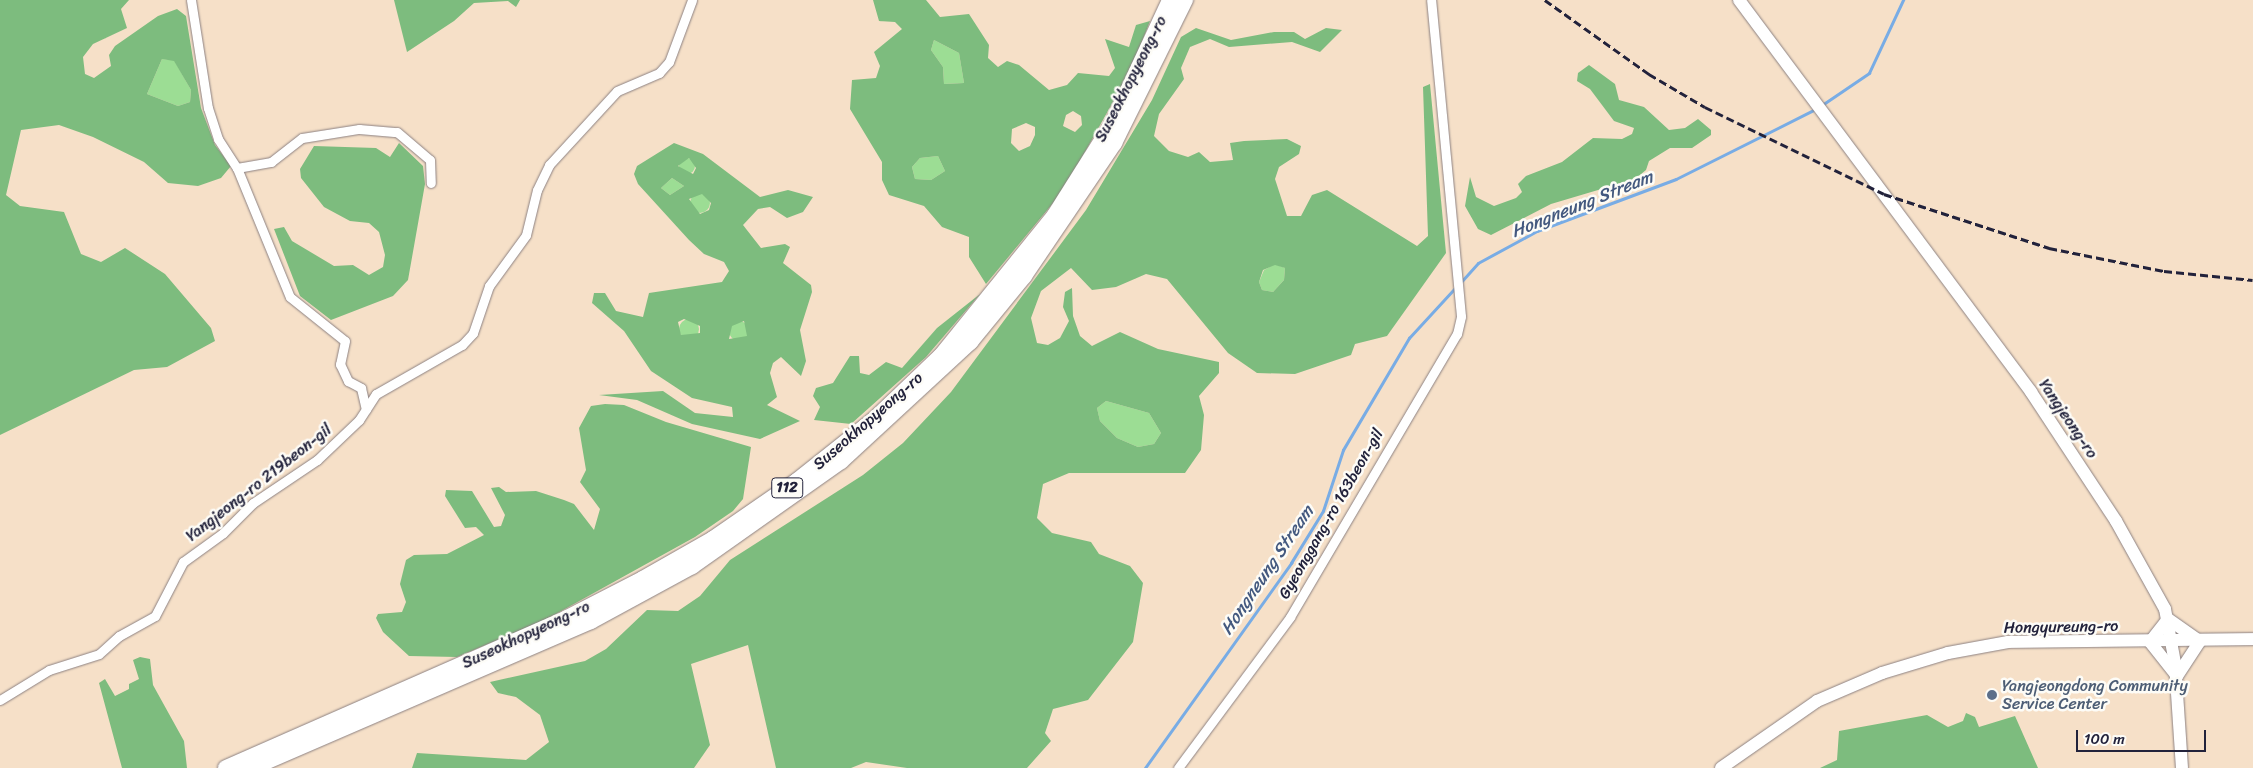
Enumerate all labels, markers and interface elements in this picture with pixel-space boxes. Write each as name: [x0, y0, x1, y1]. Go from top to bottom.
street label: Suseokhopyeong-ro: [1091, 13, 1171, 145]
water label: Hongneung Stream: [1508, 166, 1656, 242]
street label: Suseokhopyeong-ro: [809, 368, 927, 474]
street label: Yangjeong-ro: [2034, 376, 2102, 462]
street label: Yangjeong-ro 219beon-gil: [182, 420, 336, 546]
street label: Gyeonggang-ro 163beon-gil: [1274, 425, 1388, 603]
road number: 112: [771, 476, 803, 500]
water label: Hongneung Stream: [1216, 501, 1318, 639]
street label: Suseokhopyeong-ro: [459, 597, 593, 673]
street label: Hongyureung-ro: [2004, 616, 2118, 638]
place label: Yangjeongdong Community Service Center: [2002, 676, 2188, 714]
marker: Yangjeongdong Community Service Center: [1986, 689, 1998, 701]
scale bar: [2078, 720, 2208, 752]
text: 100 m: [2084, 726, 2125, 752]

